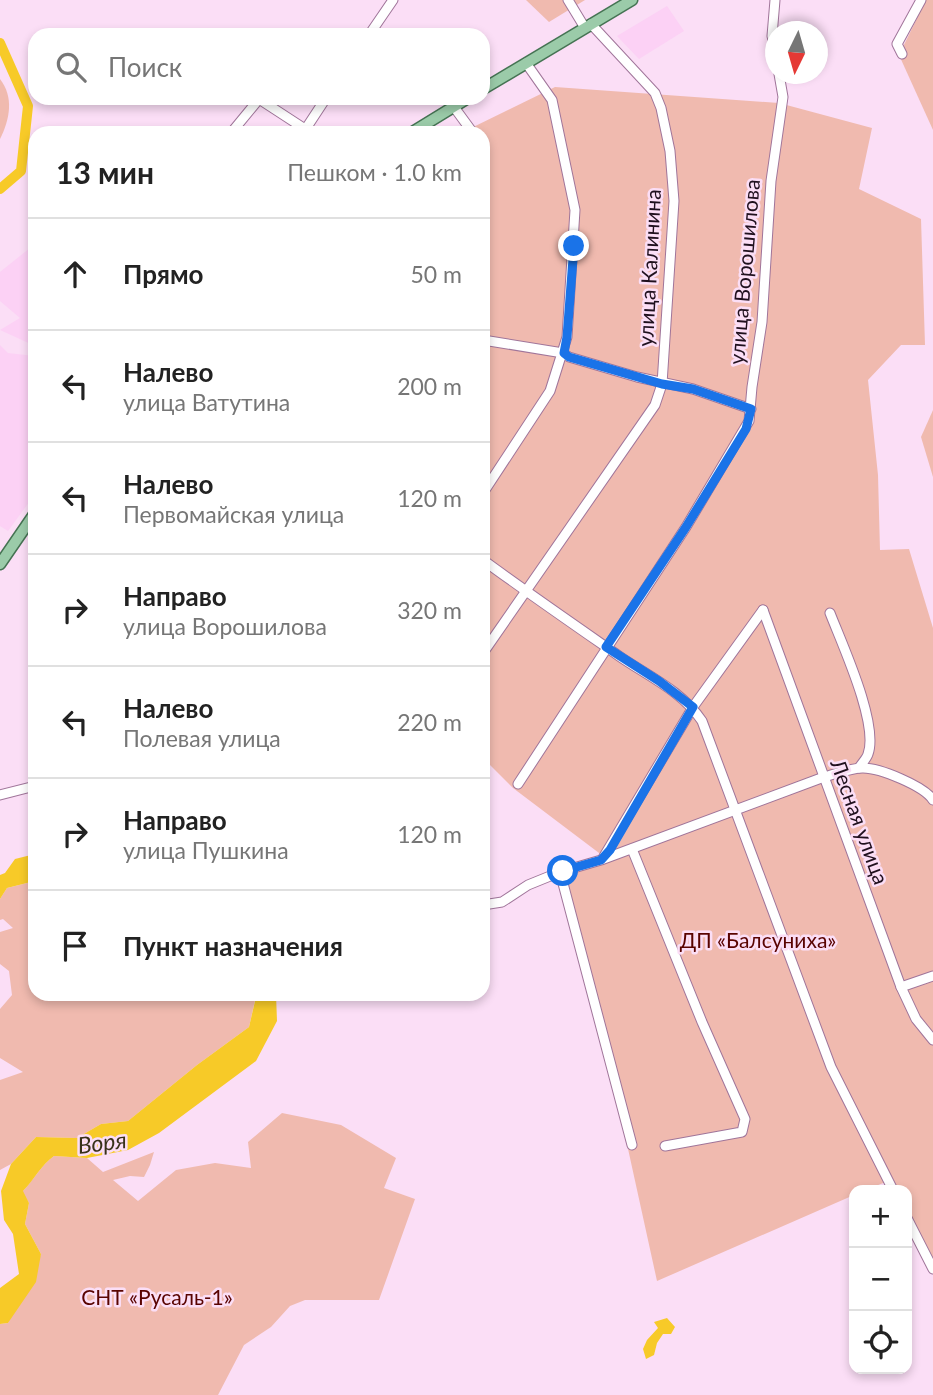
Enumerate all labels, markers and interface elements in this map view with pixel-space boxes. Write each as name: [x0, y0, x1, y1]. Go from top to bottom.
north arrow: [765, 21, 828, 84]
search box: [28, 28, 490, 105]
icon: search: [52, 48, 90, 86]
text: Поиск: [108, 51, 182, 83]
text: 13 мин: [56, 154, 154, 190]
text: Пешком · 1.0 km: [287, 158, 462, 186]
street label: улица Ворошилова: [723, 178, 764, 366]
street label: улица Калинина: [632, 189, 665, 347]
route end: [558, 230, 589, 261]
icon: ahead: [56, 255, 94, 293]
text: Прямо: [123, 258, 204, 290]
text: 50 m: [411, 260, 462, 288]
text: Налево: [123, 356, 213, 388]
icon: left: [56, 367, 94, 405]
text: 200 m: [397, 372, 462, 400]
text: улица Ватутина: [123, 388, 290, 416]
text: Налево: [123, 468, 213, 500]
icon: left: [56, 479, 94, 517]
text: 120 m: [397, 484, 462, 512]
text: Первомайская улица: [123, 500, 344, 528]
text: Направо: [123, 580, 227, 612]
icon: right: [56, 591, 94, 629]
text: 320 m: [397, 596, 462, 624]
text: улица Ворошилова: [123, 612, 327, 640]
text: Налево: [123, 692, 213, 724]
icon: left: [56, 703, 94, 741]
text: 220 m: [397, 708, 462, 736]
text: Полевая улица: [123, 724, 281, 752]
street label: Лесная улица: [826, 755, 895, 887]
text: Направо: [123, 804, 227, 836]
icon: right: [56, 815, 94, 853]
text: 120 m: [397, 820, 462, 848]
text: улица Пушкина: [123, 836, 289, 864]
route start: [547, 855, 578, 886]
icon: arrive: [56, 927, 94, 965]
park label: ДП «Балсуниха»: [680, 927, 836, 952]
text: Пункт назначения: [123, 930, 343, 962]
water label: Воря: [76, 1125, 128, 1159]
map controls: [849, 1185, 912, 1374]
button: +: [849, 1185, 912, 1248]
button: −: [849, 1248, 912, 1311]
park label: СНТ «Русаль-1»: [81, 1284, 233, 1309]
button: locate: [849, 1311, 912, 1374]

